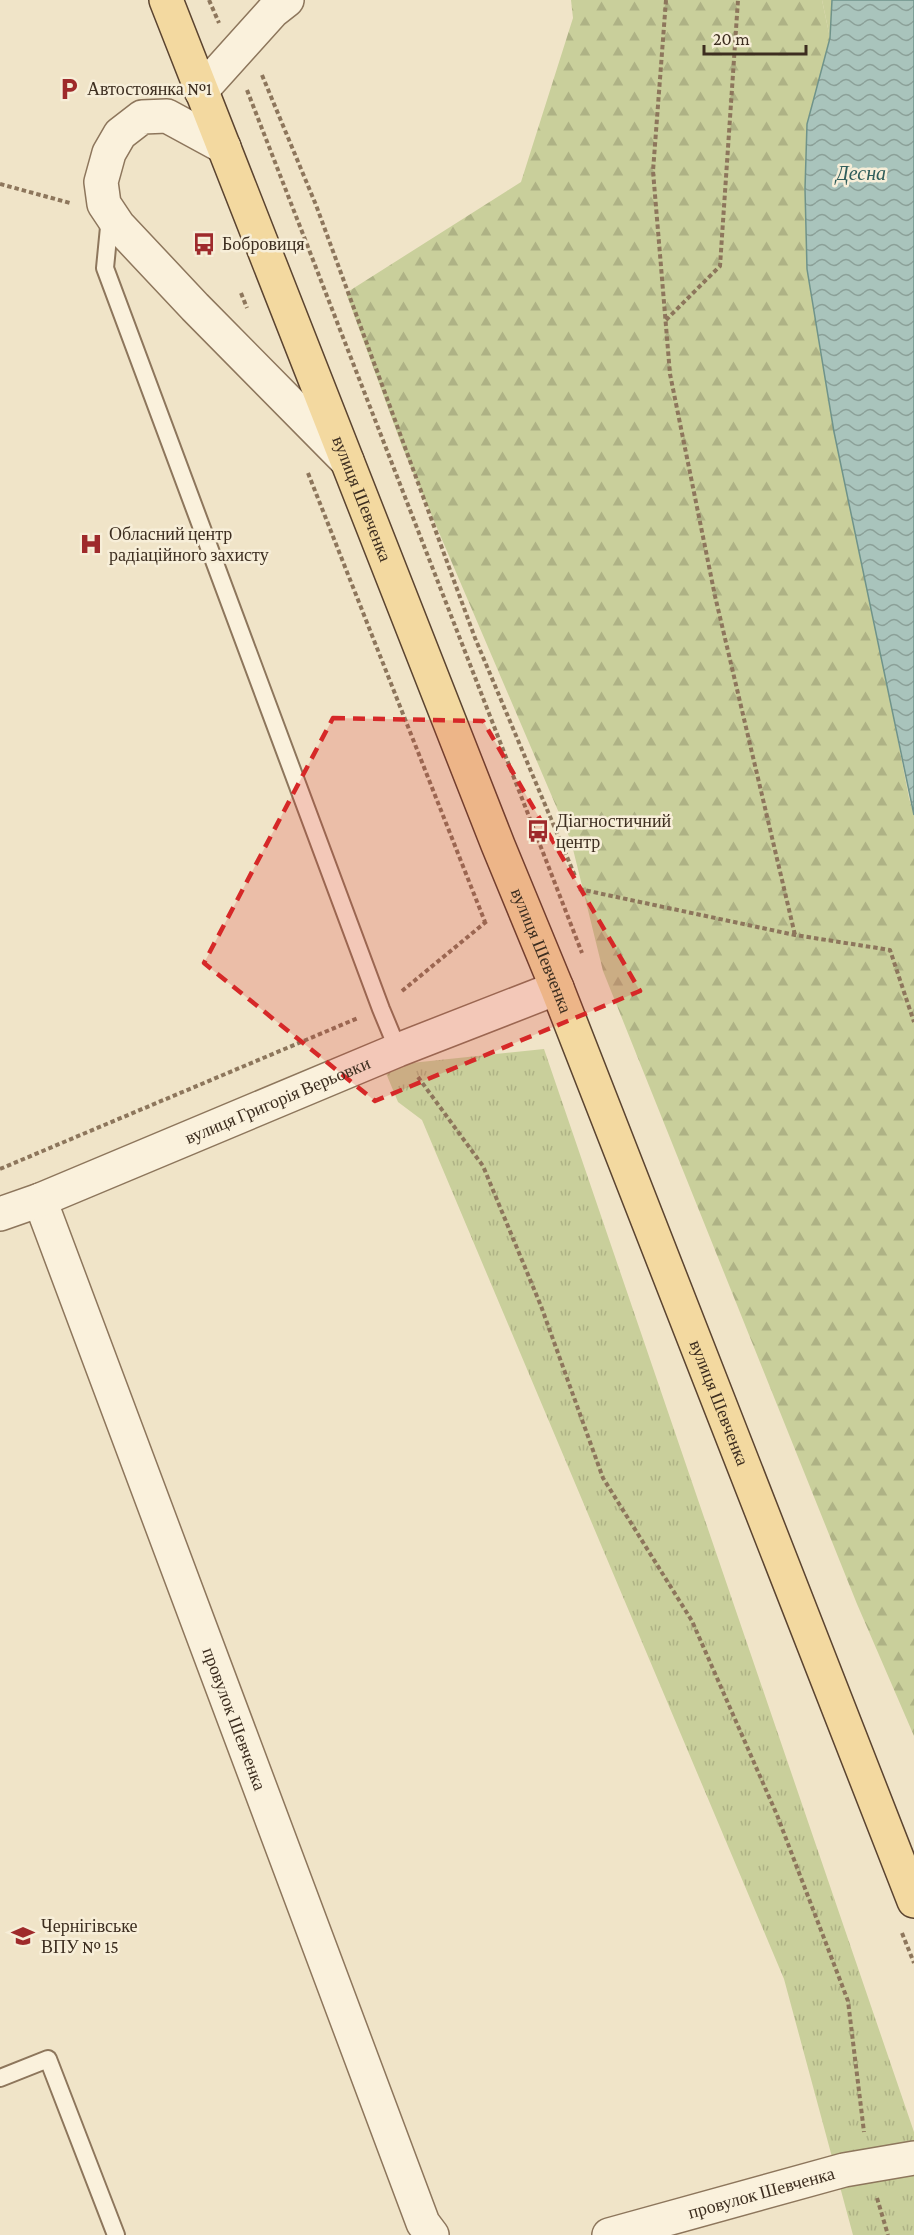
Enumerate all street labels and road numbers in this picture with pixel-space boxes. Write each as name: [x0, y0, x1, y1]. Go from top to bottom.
street label: вулиця Шевченка: [328, 433, 396, 565]
street label: вулиця Шевченка: [507, 885, 576, 1016]
street label: вулиця Григорія Верьовки: [182, 1053, 373, 1148]
street label: вулиця Шевченка: [686, 1337, 753, 1469]
street label: провулок Шевченка: [198, 1645, 270, 1793]
street label: провулок Шевченка: [686, 2163, 837, 2223]

